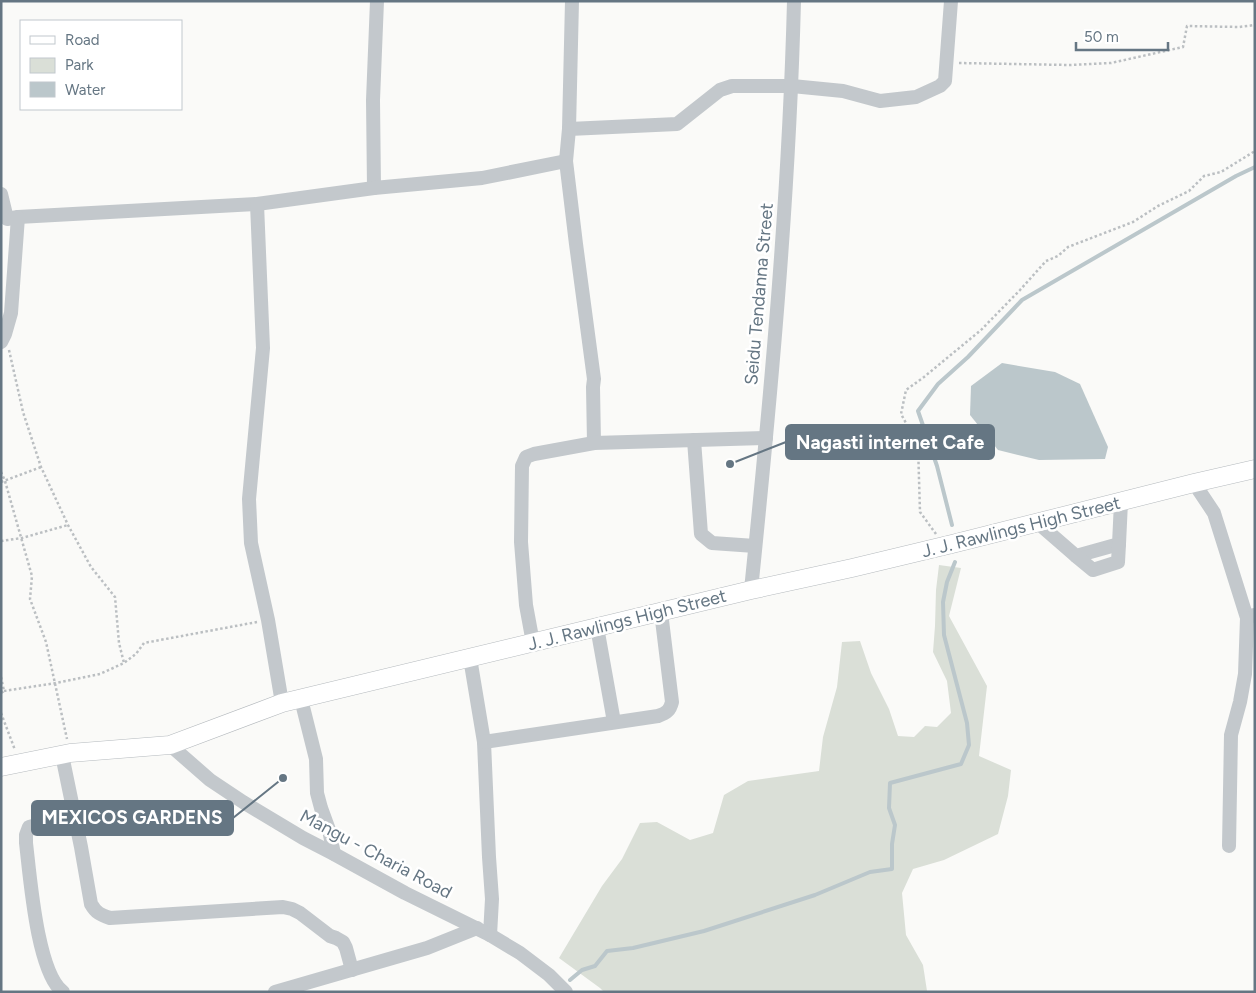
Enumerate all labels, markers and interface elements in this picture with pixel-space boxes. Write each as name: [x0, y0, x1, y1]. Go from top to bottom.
legend: [20, 20, 182, 110]
scale bar: [1076, 20, 1168, 52]
text: 50 m: [1084, 28, 1119, 46]
text: Road: [65, 31, 100, 49]
text: Park: [65, 56, 94, 74]
text: Water: [65, 81, 105, 99]
street label: Seidu Tendanna Street: [740, 202, 778, 386]
callout: Nagasti internet Cafe: [786, 425, 994, 459]
text: Nagasti internet Cafe: [796, 431, 985, 454]
street label: J. J. Rawlings High Street: [919, 492, 1123, 562]
street label: J. J. Rawlings High Street: [525, 585, 729, 655]
callout: MEXICOS GARDENS: [32, 801, 233, 835]
street label: Mangu - Charia Road: [296, 805, 456, 903]
text: MEXICOS GARDENS: [42, 806, 222, 829]

